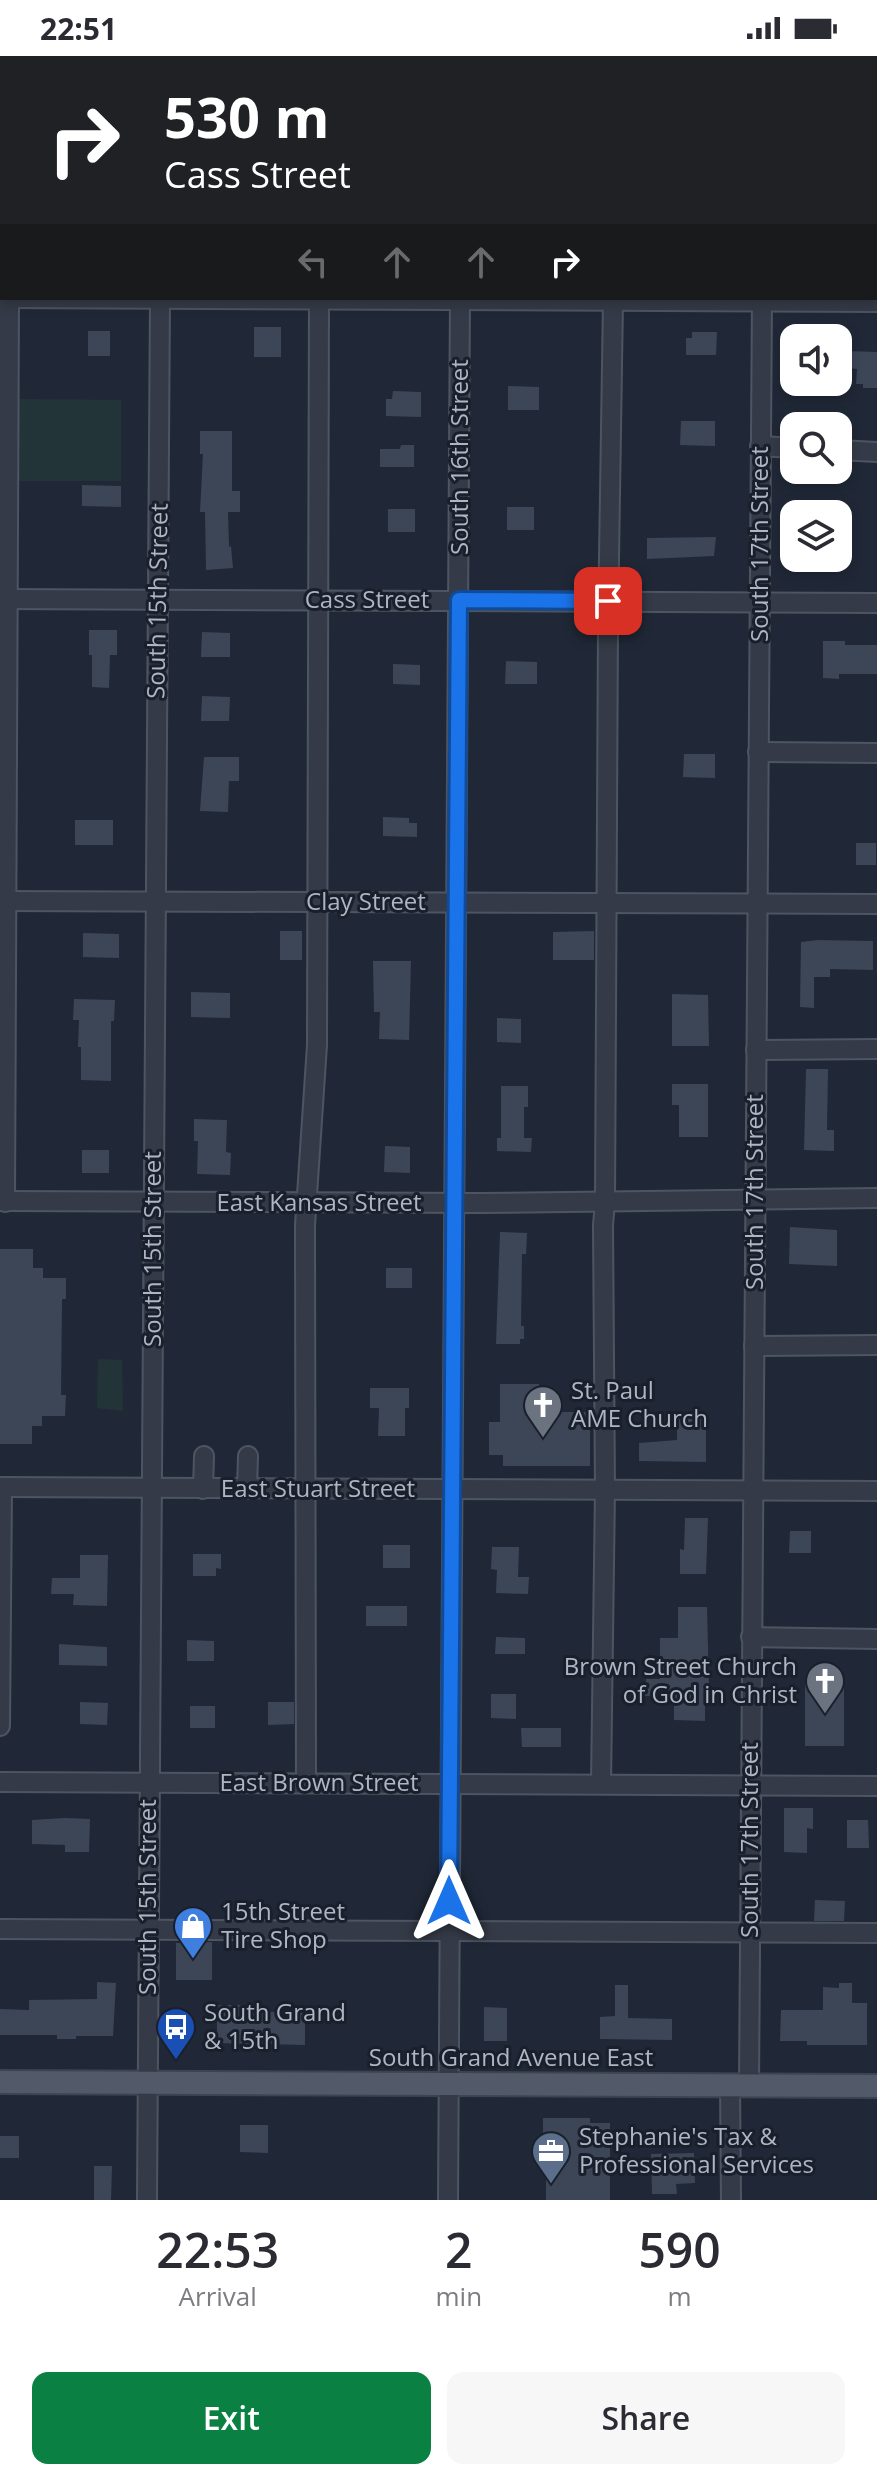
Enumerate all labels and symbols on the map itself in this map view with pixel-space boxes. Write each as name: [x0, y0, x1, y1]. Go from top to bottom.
street label: South 16th Street: [442, 359, 475, 555]
street label: South 17th Street: [742, 446, 775, 642]
street label: South 15th Street: [138, 503, 175, 699]
pin: [574, 567, 642, 635]
street label: Cass Street: [305, 582, 429, 615]
street label: Clay Street: [306, 884, 426, 917]
street label: South 17th Street: [737, 1094, 770, 1290]
street label: South 15th Street: [135, 1151, 168, 1347]
street label: East Kansas Street: [216, 1185, 422, 1218]
place label: St. Paul AME Church: [571, 1373, 708, 1434]
church icon: St. Paul AME Church: [522, 1384, 564, 1439]
street label: East Stuart Street: [221, 1471, 415, 1504]
place label: Brown Street Church of God in Christ: [564, 1649, 797, 1710]
church icon: Brown Street Church of God in Christ: [804, 1660, 846, 1715]
street label: South 17th Street: [732, 1742, 765, 1938]
street label: East Brown Street: [219, 1765, 419, 1798]
street label: South 15th Street: [130, 1799, 163, 1995]
position arrow: [407, 1859, 491, 1943]
place label: 15th Street Tire Shop: [221, 1894, 345, 1955]
shop icon: 15th Street Tire Shop: [172, 1905, 214, 1960]
place label: South Grand & 15th: [204, 1995, 346, 2056]
bus stop icon: South Grand & 15th: [155, 2006, 197, 2061]
street label: South Grand Avenue East: [369, 2040, 653, 2073]
place label: Stephanie's Tax & Professional Services: [579, 2119, 814, 2180]
office icon: Stephanie's Tax & Professional Services: [530, 2130, 572, 2185]

